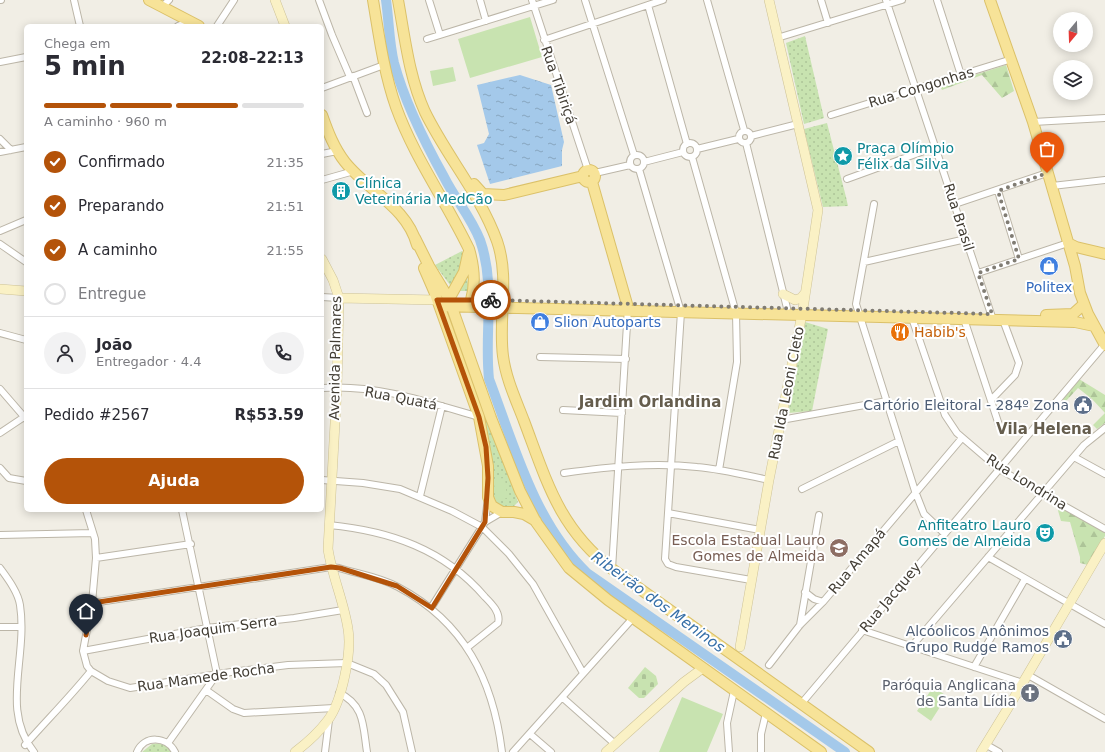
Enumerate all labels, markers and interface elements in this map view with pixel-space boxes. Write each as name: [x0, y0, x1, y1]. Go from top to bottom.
north arrow: [1053, 12, 1093, 52]
map controls: [1053, 12, 1093, 100]
text: Chega em: [44, 36, 110, 51]
street label: Rua Tibiriçá: [538, 44, 580, 126]
text: 22:08–22:13: [201, 49, 304, 67]
text: 5 min: [44, 51, 126, 81]
button: layers: [1053, 60, 1093, 100]
street label: Rua Congonhas: [866, 63, 976, 111]
text: A caminho · 960 m: [44, 114, 167, 129]
pin: [1030, 132, 1064, 173]
icon: bag: [1036, 138, 1058, 160]
place label: Praça Olímpio Félix da Silva: [857, 140, 954, 172]
place icon: Praça Olímpio Félix da Silva: [832, 145, 854, 167]
icon: check: [44, 151, 66, 173]
text: Confirmado: [78, 153, 165, 171]
text: 21:35: [267, 155, 304, 170]
place label: Clínica Veterinária MedCão: [355, 175, 492, 207]
building icon: Clínica Veterinária MedCão: [330, 180, 352, 202]
street label: Rua Brasil: [941, 181, 977, 253]
icon: check: [44, 195, 66, 217]
text: Preparando: [78, 197, 164, 215]
text: 21:51: [267, 199, 304, 214]
icon: check: [44, 239, 66, 261]
text: A caminho: [78, 241, 157, 259]
text: 21:55: [267, 243, 304, 258]
shop icon: Politex: [1038, 255, 1060, 277]
place label: Politex: [1026, 279, 1072, 295]
courier: [471, 280, 511, 320]
text: Entregue: [78, 285, 146, 303]
icon: bike: [480, 289, 502, 311]
street label: Avenida Palmares: [326, 296, 344, 420]
shop icon: Slion Autoparts: [529, 311, 551, 333]
place label: Slion Autoparts: [554, 314, 661, 330]
restaurant icon: Habib's: [889, 321, 911, 343]
place label: Habib's: [914, 324, 966, 340]
street label: Rua Ida Leoni Cleto: [765, 325, 807, 461]
button: person: [44, 332, 86, 374]
button: phone: [262, 332, 304, 374]
text: João: [96, 336, 132, 354]
text: Entregador · 4.4: [96, 354, 201, 369]
street label: Rua Quatá: [363, 383, 439, 413]
district label: Jardim Orlandina: [578, 393, 721, 411]
public building icon: Cartório Eleitoral - 284º Zona: [1072, 394, 1094, 416]
place label: Cartório Eleitoral - 284º Zona: [863, 397, 1069, 413]
text: Pedido #2567: [44, 406, 150, 424]
text: R$53.59: [235, 406, 304, 424]
district label: Vila Helena: [996, 420, 1092, 438]
street label: Rua Londrina: [984, 451, 1070, 513]
button: Ajuda: [44, 458, 304, 504]
place label: Anfiteatro Lauro Gomes de Almeida: [899, 517, 1031, 549]
theatre icon: Anfiteatro Lauro Gomes de Almeida: [1034, 522, 1056, 544]
street label: Rua Amapá: [825, 525, 889, 597]
place label: Escola Estadual Lauro Gomes de Almeida: [672, 532, 825, 564]
school or university icon: Escola Estadual Lauro Gomes de Almeida: [828, 537, 850, 559]
water label: Ribeirão dos Meninos: [588, 548, 728, 657]
street label: Rua Jacquey: [856, 559, 924, 635]
pin: [69, 594, 103, 635]
icon: home: [75, 600, 97, 622]
street label: Rua Joaquim Serra: [148, 612, 278, 646]
place label: Alcóolicos Anônimos Grupo Rudge Ramos: [905, 623, 1049, 655]
public building icon: Alcóolicos Anônimos Grupo Rudge Ramos: [1052, 628, 1074, 650]
street label: Rua Mamede Rocha: [136, 659, 276, 695]
place label: Paróquia Anglicana de Santa Lídia: [882, 677, 1016, 709]
church icon: Paróquia Anglicana de Santa Lídia: [1019, 682, 1041, 704]

